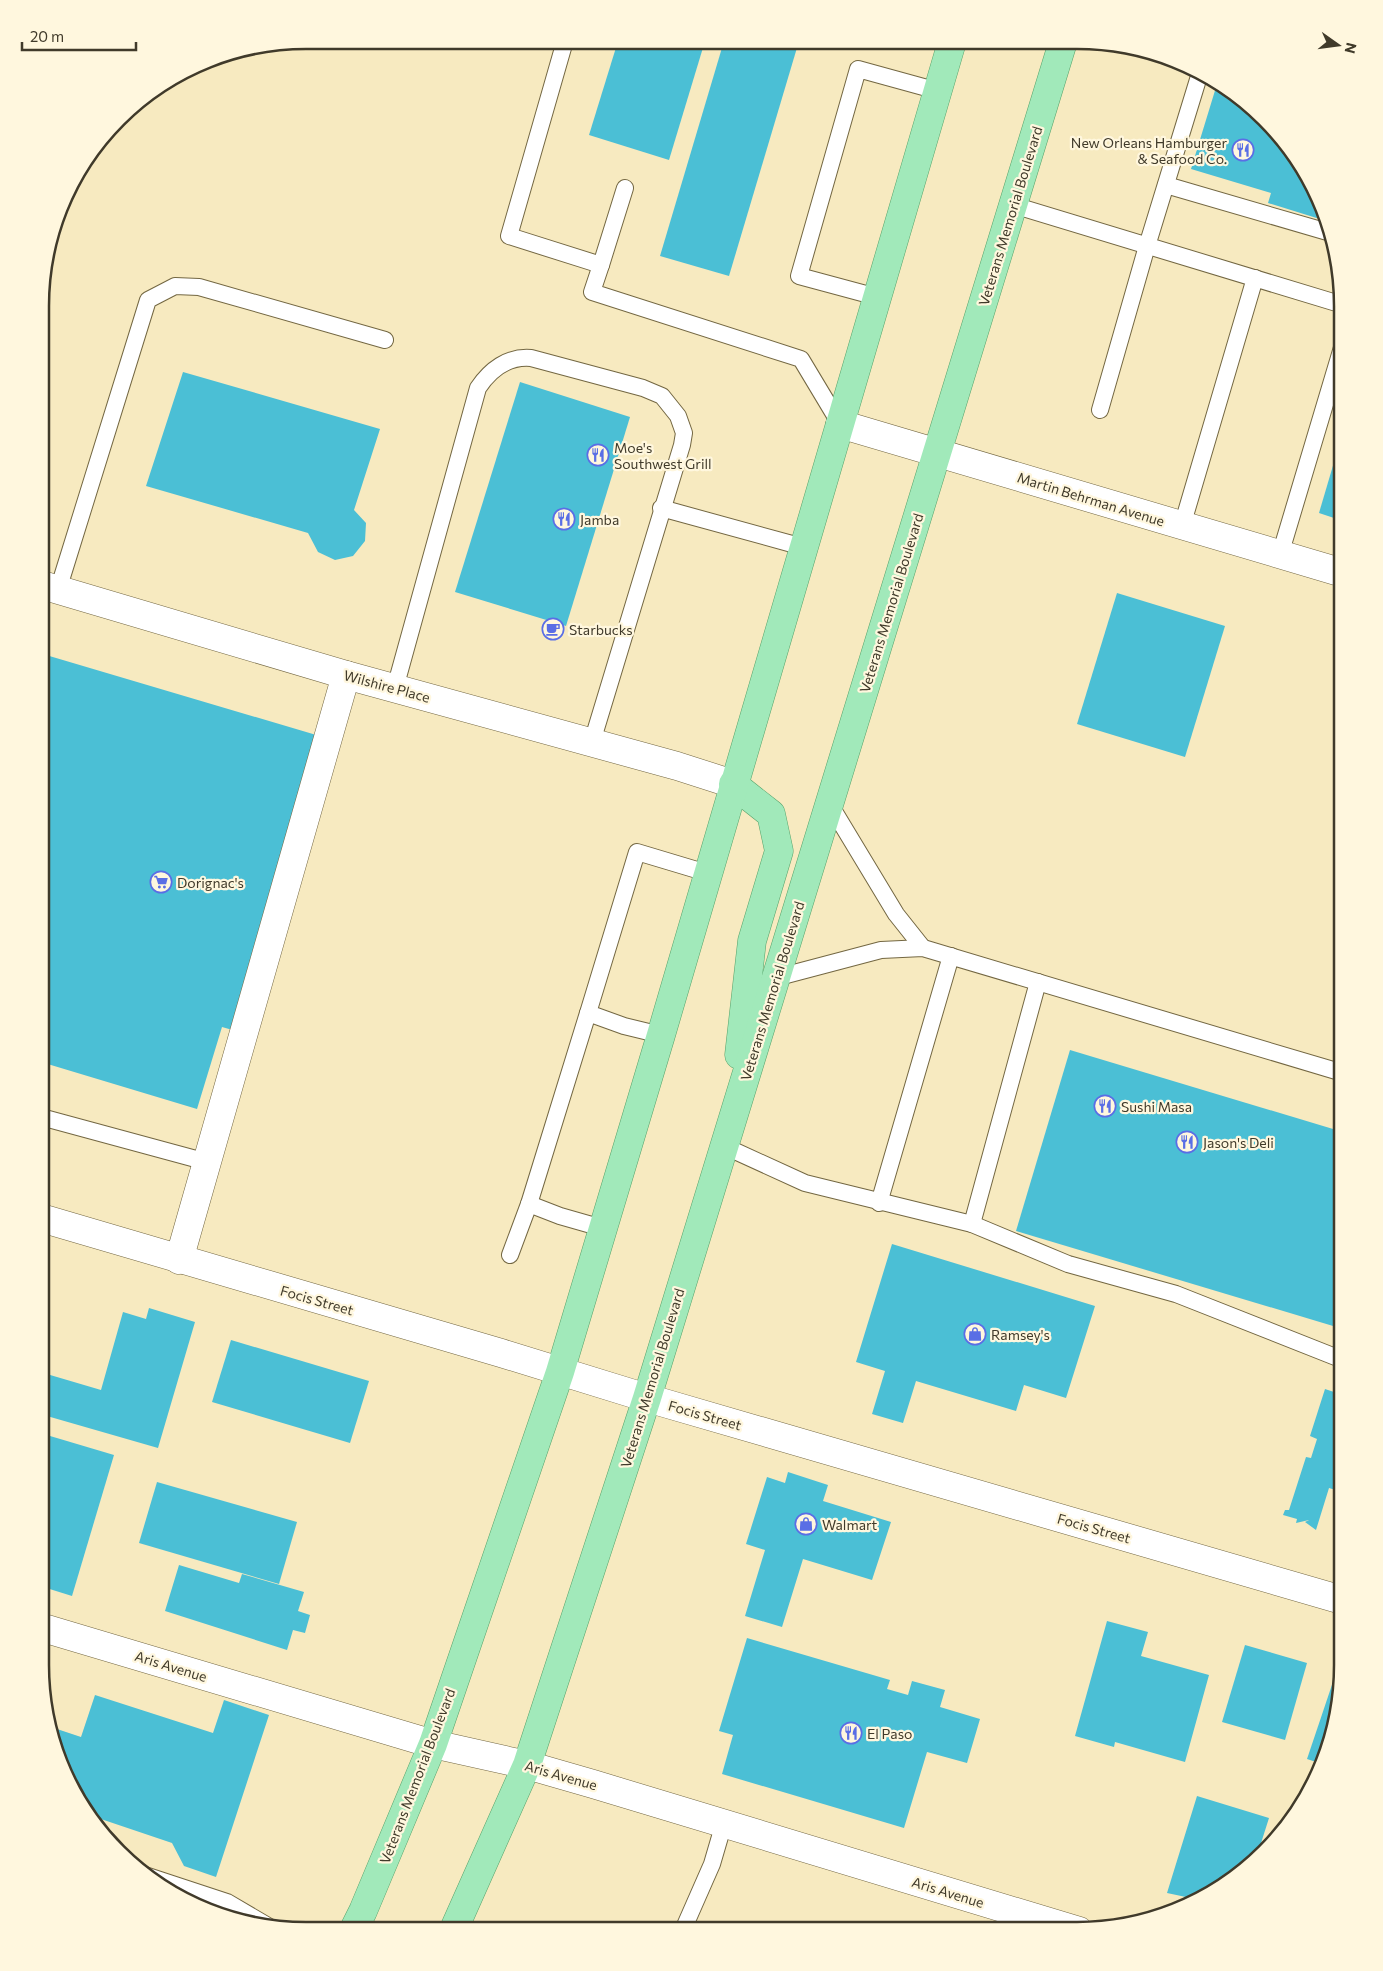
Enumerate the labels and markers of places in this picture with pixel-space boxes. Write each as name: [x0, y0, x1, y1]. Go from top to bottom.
place label: New Orleans Hamburger & Seafood Co.: [1071, 134, 1227, 167]
restaurant icon: New Orleans Hamburger & Seafood Co.: [1231, 138, 1255, 162]
place label: Moe's Southwest Grill: [614, 439, 712, 472]
restaurant icon: Moe's Southwest Grill: [586, 443, 610, 467]
restaurant icon: Jamba: [552, 507, 576, 531]
place label: Jamba: [580, 511, 619, 528]
cafe icon: Starbucks: [541, 617, 565, 641]
place label: Starbucks: [569, 621, 633, 638]
supermarket icon: Dorignac's: [149, 870, 173, 894]
place label: Dorignac's: [177, 874, 244, 891]
restaurant icon: Sushi Masa: [1093, 1094, 1117, 1118]
place label: Sushi Masa: [1121, 1098, 1192, 1115]
restaurant icon: Jason's Deli: [1175, 1130, 1199, 1154]
place label: Jason's Deli: [1203, 1134, 1274, 1151]
shop icon: Ramsey's: [963, 1322, 987, 1346]
place label: Ramsey's: [991, 1326, 1050, 1343]
shop icon: Walmart: [794, 1512, 818, 1536]
place label: Walmart: [822, 1516, 878, 1533]
restaurant icon: El Paso: [839, 1721, 863, 1745]
place label: El Paso: [867, 1725, 912, 1742]

